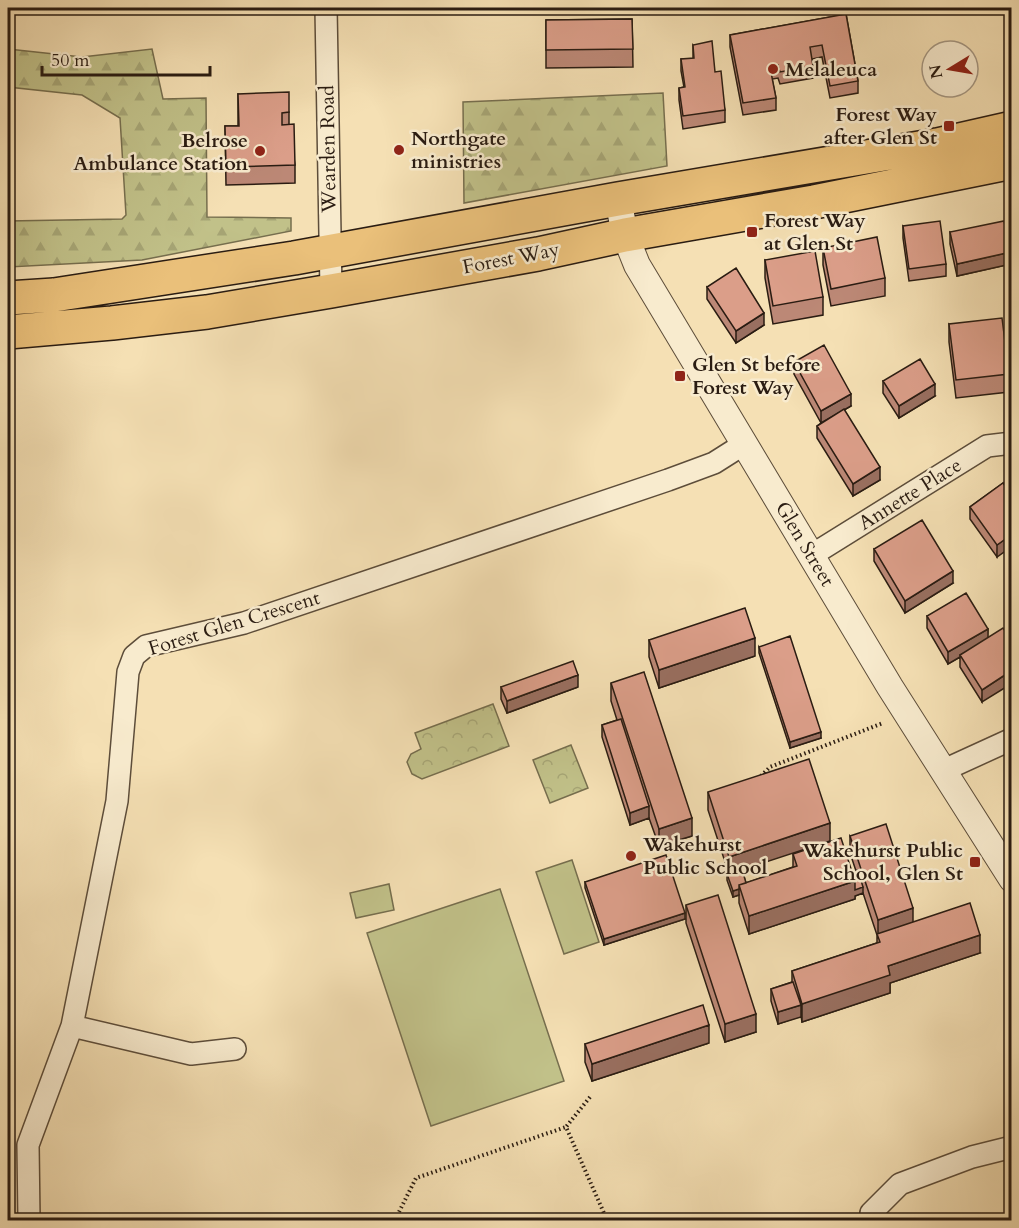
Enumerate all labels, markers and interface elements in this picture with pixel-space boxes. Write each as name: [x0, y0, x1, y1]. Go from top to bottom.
scale bar: [42, 39, 210, 77]
north arrow: [920, 39, 980, 99]
text: 50 m: [51, 48, 90, 73]
place label: Melaleuca: [785, 56, 877, 83]
marker: Melaleuca: [766, 62, 780, 76]
text: N: [924, 63, 948, 81]
street label: Wearden Road: [313, 85, 343, 214]
place label: Forest Way after Glen St: [824, 101, 938, 151]
marker: Forest Way after Glen St: [942, 119, 956, 133]
place label: Northgate ministries: [411, 125, 506, 175]
place label: Belrose Ambulance Station: [73, 127, 248, 177]
marker: Northgate ministries: [392, 143, 406, 157]
marker: Belrose Ambulance Station: [253, 144, 267, 158]
place label: Forest Way at Glen St: [764, 207, 866, 257]
marker: Forest Way at Glen St: [745, 225, 759, 239]
street label: Forest Way: [460, 235, 562, 281]
place label: Glen St before Forest Way: [692, 351, 821, 401]
marker: Glen St before Forest Way: [673, 369, 687, 383]
street label: Annette Place: [853, 452, 967, 536]
street label: Glen Street: [769, 496, 841, 592]
street label: Forest Glen Crescent: [145, 584, 324, 662]
place label: Wakehurst Public School: [642, 831, 767, 881]
place label: Wakehurst Public School, Glen St: [801, 837, 963, 887]
marker: Wakehurst Public School: [624, 849, 638, 863]
marker: Wakehurst Public School, Glen St: [968, 855, 982, 869]

